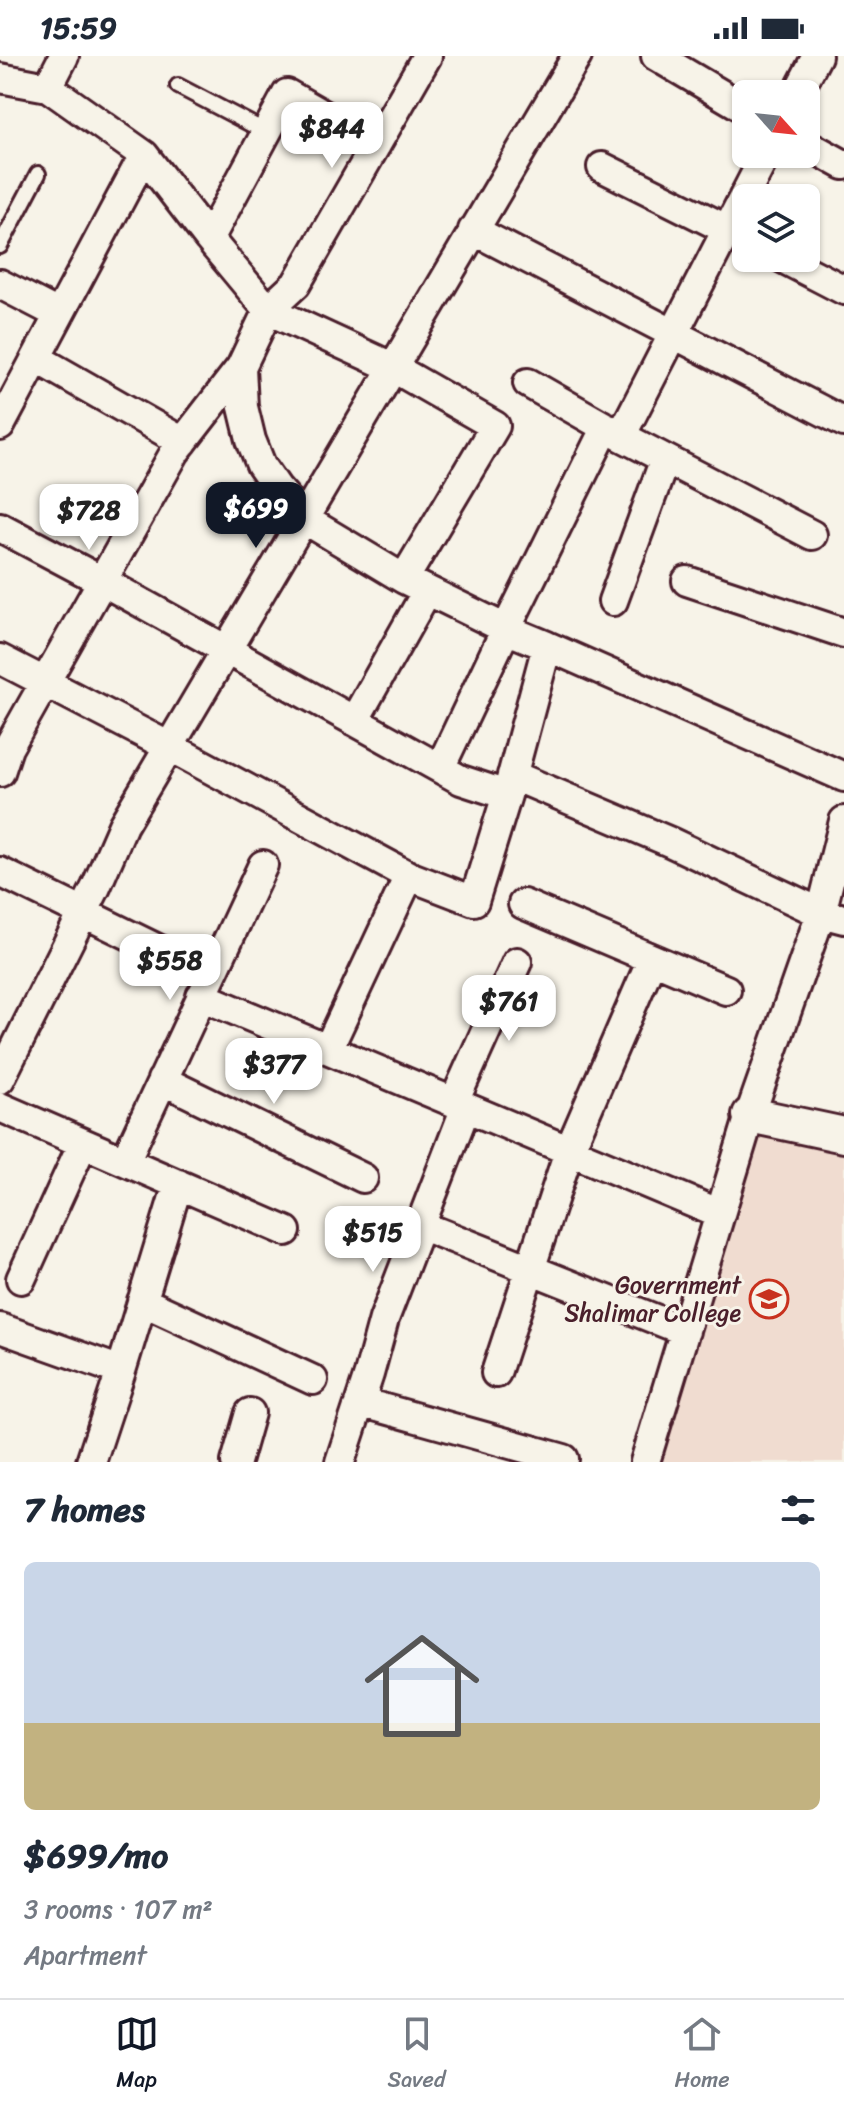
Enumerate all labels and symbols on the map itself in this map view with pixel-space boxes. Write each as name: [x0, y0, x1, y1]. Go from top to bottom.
north arrow: [732, 80, 820, 168]
pin: $844: [285, 102, 379, 170]
pin: $699: [209, 482, 303, 550]
pin: $728: [42, 484, 136, 552]
pin: $558: [123, 934, 217, 1002]
pin: $761: [462, 975, 556, 1043]
pin: $377: [227, 1038, 321, 1106]
pin: $515: [326, 1206, 420, 1274]
place label: Government Shalimar College: [564, 1264, 742, 1334]
school or university icon: Government Shalimar College: [748, 1278, 790, 1320]

